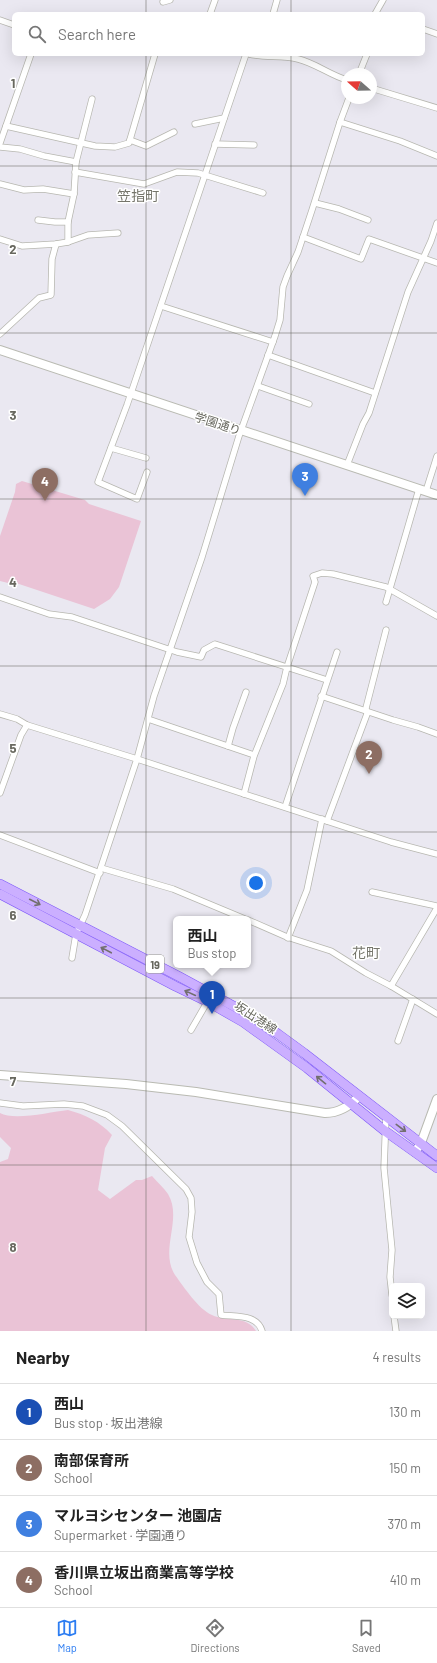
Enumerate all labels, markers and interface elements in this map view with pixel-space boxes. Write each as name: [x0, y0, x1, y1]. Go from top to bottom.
search box: [12, 12, 425, 56]
icon: search: [26, 23, 48, 45]
text: Search here: [58, 25, 136, 43]
north arrow: [341, 68, 377, 104]
text: 1: [11, 75, 15, 91]
district label: 笠指町: [117, 187, 159, 204]
text: 2: [9, 241, 17, 257]
text: 3: [9, 407, 17, 423]
street label: 学園通り: [193, 409, 243, 437]
pin: 3: [292, 463, 318, 496]
pin: 4: [32, 468, 58, 501]
text: 4: [9, 574, 17, 590]
text: 5: [9, 740, 17, 756]
pin: 2: [356, 741, 382, 774]
your location: [246, 873, 266, 893]
one-way arrow: [29, 899, 41, 906]
text: 6: [10, 907, 17, 923]
popup: [173, 916, 251, 968]
text: 西山: [188, 926, 218, 944]
district label: 花町: [352, 944, 380, 961]
text: Bus stop: [188, 945, 236, 961]
one-way arrow: [100, 946, 112, 953]
road number: 19: [146, 955, 164, 973]
pin: 1: [199, 981, 225, 1014]
one-way arrow: [184, 989, 196, 996]
street label: 坂出港線: [232, 998, 280, 1036]
text: 7: [10, 1073, 17, 1089]
one-way arrow: [316, 1075, 327, 1084]
one-way arrow: [395, 1123, 406, 1132]
text: 8: [9, 1239, 17, 1255]
map controls: [389, 1283, 425, 1319]
button: layers: [389, 1283, 425, 1319]
text: Nearby: [16, 1347, 70, 1367]
text: 4 results: [373, 1349, 421, 1365]
text: 西山: [54, 1394, 84, 1412]
text: 1: [27, 1404, 31, 1420]
text: 130 m: [389, 1404, 421, 1420]
text: Bus stop · 坂出港線: [54, 1415, 163, 1431]
text: 南部保育所: [54, 1451, 129, 1469]
text: 2: [25, 1460, 33, 1476]
text: 150 m: [389, 1460, 421, 1476]
text: School: [54, 1470, 92, 1486]
text: マルヨシセンター 池園店: [54, 1506, 222, 1524]
text: 3: [25, 1516, 33, 1532]
text: 370 m: [387, 1516, 421, 1532]
text: Supermarket · 学園通り: [54, 1527, 187, 1543]
text: 香川県立坂出商業高等学校: [54, 1563, 234, 1581]
text: 4: [25, 1572, 33, 1588]
text: 410 m: [390, 1572, 421, 1588]
text: School: [54, 1582, 92, 1598]
tab: Map: [56, 1617, 78, 1654]
tab: Directions: [190, 1617, 240, 1654]
tab: Saved: [352, 1617, 381, 1654]

